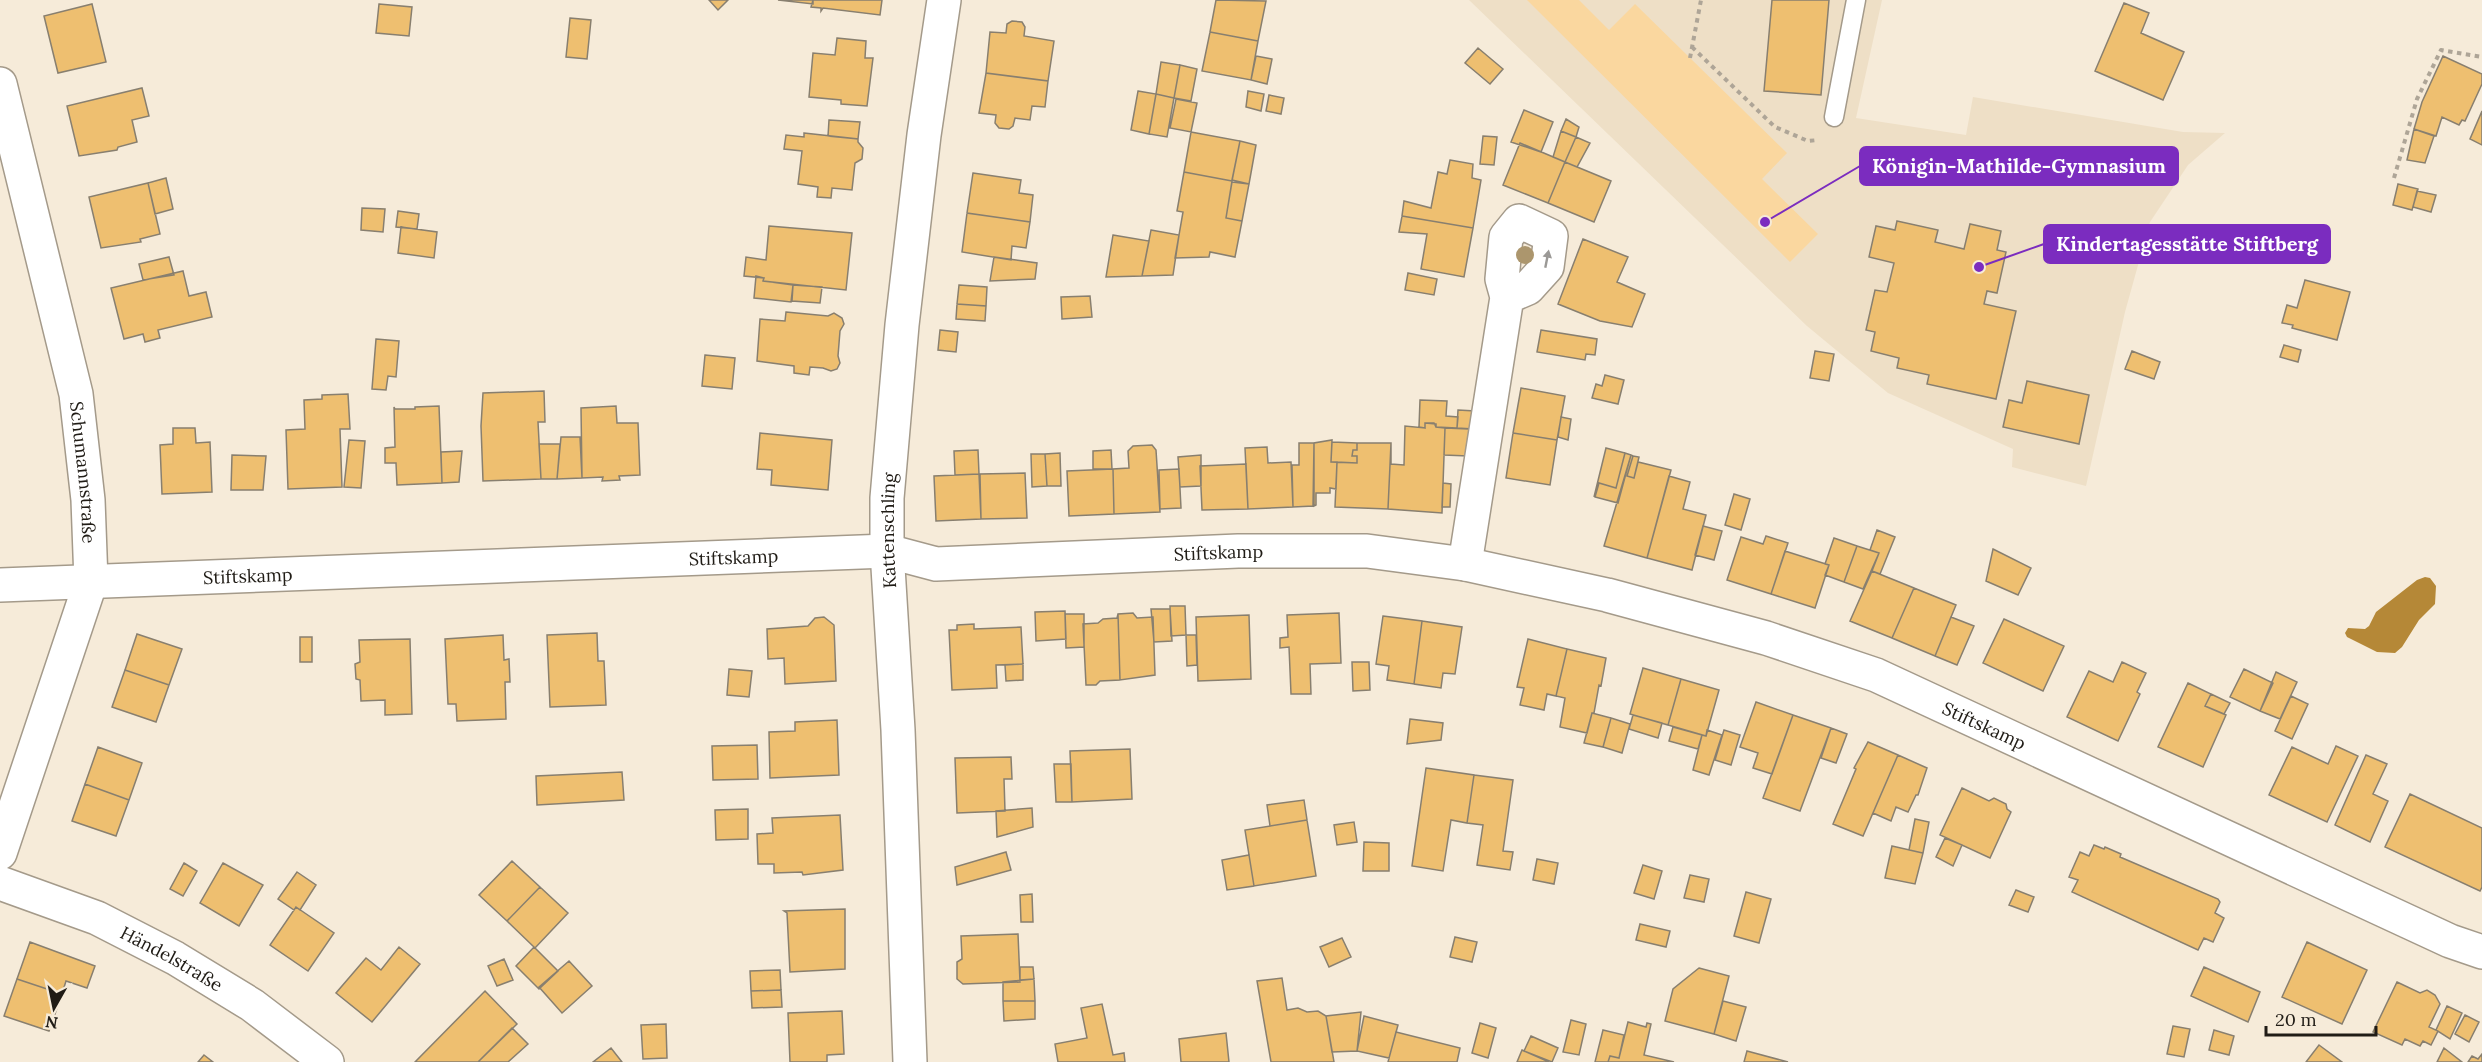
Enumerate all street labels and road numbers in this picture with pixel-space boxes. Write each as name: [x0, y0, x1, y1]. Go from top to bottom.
street label: Schumannstraße: [65, 400, 101, 544]
street label: Kattenschling: [875, 471, 901, 589]
street label: Stiftskamp: [1173, 540, 1263, 565]
street label: Stiftskamp: [688, 544, 779, 570]
street label: Stiftskamp: [203, 562, 293, 589]
street label: Stiftskamp: [1939, 696, 2030, 754]
street label: Händelstraße: [117, 921, 227, 996]

